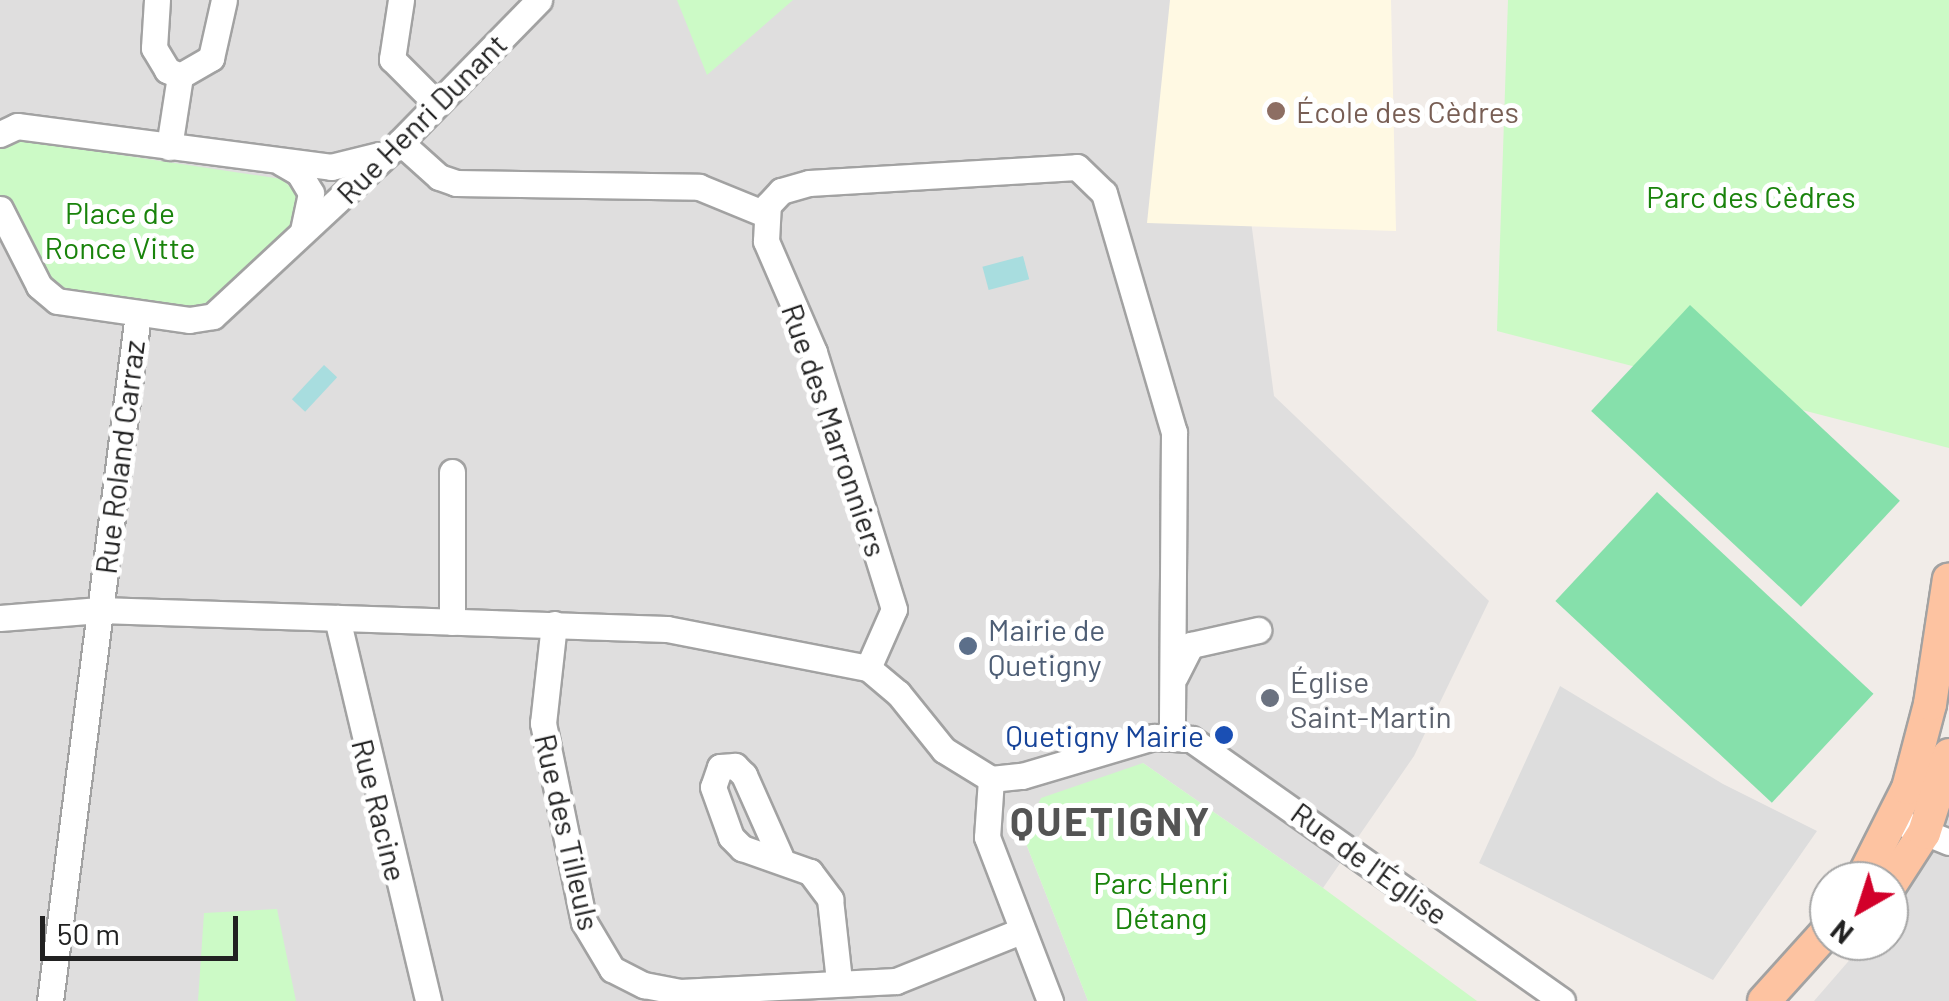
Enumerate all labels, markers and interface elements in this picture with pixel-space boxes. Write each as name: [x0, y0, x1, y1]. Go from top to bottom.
street label: Rue Henri Dunant: [329, 26, 513, 210]
place label: École des Cèdres: [1296, 93, 1519, 129]
marker: École des Cèdres: [1265, 100, 1287, 122]
park label: Parc des Cèdres: [1646, 178, 1856, 214]
park label: Place de Ronce Vitte: [45, 194, 195, 264]
street label: Rue des Marronniers: [775, 299, 895, 561]
street label: Rue Roland Carraz: [87, 338, 151, 576]
place label: Mairie de Quetigny: [988, 611, 1105, 682]
marker: Mairie de Quetigny: [957, 635, 979, 657]
place label: Église Saint-Martin: [1290, 663, 1452, 734]
marker: Église Saint-Martin: [1259, 687, 1281, 709]
place label: Quetigny Mairie: [1006, 717, 1204, 753]
marker: Quetigny Mairie: [1213, 724, 1235, 746]
street label: Rue des Tilleuls: [528, 730, 608, 934]
street label: Rue Racine: [345, 735, 415, 885]
street label: Rue de l'Église: [1285, 794, 1455, 932]
district label: QUETIGNY: [1010, 796, 1212, 844]
north arrow: [1809, 861, 1909, 961]
park label: Parc Henri Détang: [1093, 864, 1229, 934]
scale bar: [45, 896, 242, 958]
text: N: [1823, 914, 1859, 952]
text: 50 m: [57, 915, 120, 951]

